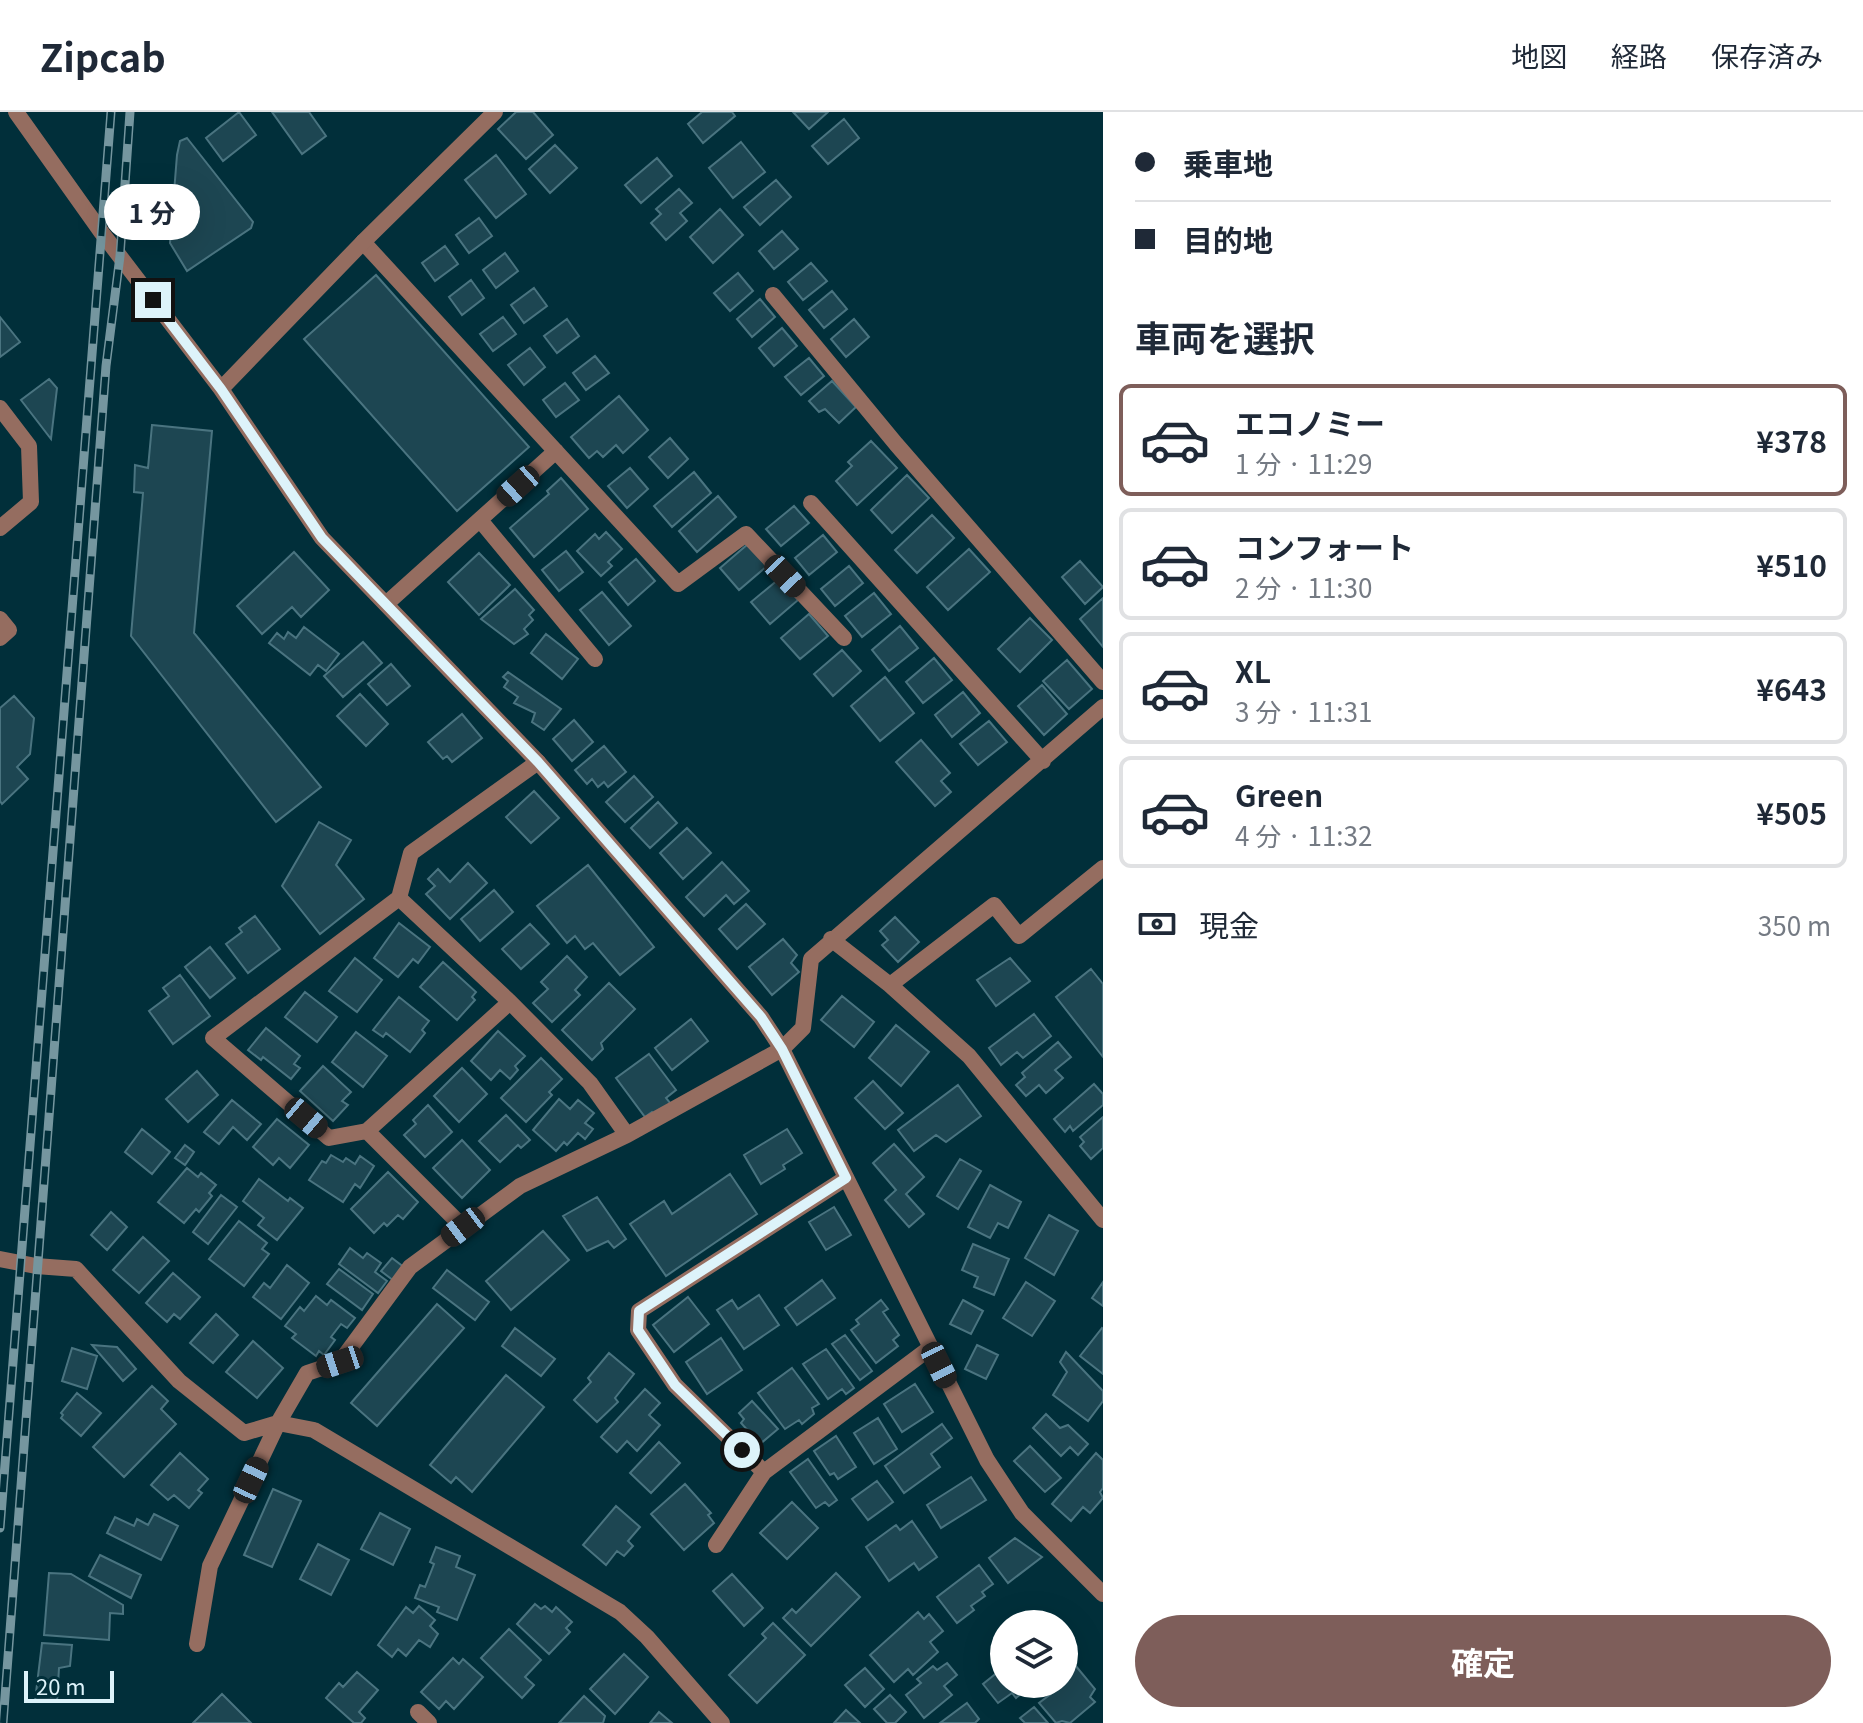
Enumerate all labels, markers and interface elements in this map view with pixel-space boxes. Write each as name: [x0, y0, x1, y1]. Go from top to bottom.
text: Zipcab: [40, 28, 166, 83]
text: 地図: [1511, 35, 1567, 75]
text: 経路: [1611, 35, 1667, 75]
text: 保存済み: [1711, 35, 1823, 75]
text: 乗車地: [1183, 140, 1273, 184]
callout: 1 分: [105, 184, 201, 240]
text: 1 分: [128, 193, 176, 230]
text: 目的地: [1183, 217, 1273, 261]
route end: [135, 282, 171, 318]
text: 車両を選択: [1135, 310, 1315, 362]
text: エコノミー: [1235, 400, 1385, 444]
icon: car: [1139, 404, 1211, 476]
text: ¥378: [1756, 418, 1827, 462]
text: 1 分 · 11:29: [1235, 444, 1372, 481]
car: [492, 461, 544, 511]
text: コンフォート: [1235, 524, 1414, 568]
icon: car: [1139, 528, 1211, 600]
text: ¥510: [1756, 542, 1827, 586]
car: [760, 550, 810, 602]
text: 2 分 · 11:30: [1235, 568, 1372, 605]
text: XL: [1235, 648, 1271, 692]
icon: car: [1139, 652, 1211, 724]
text: ¥643: [1756, 666, 1827, 710]
text: 3 分 · 11:31: [1235, 692, 1372, 729]
text: Green: [1235, 772, 1323, 816]
icon: car: [1139, 776, 1211, 848]
text: ¥505: [1756, 790, 1827, 834]
text: 4 分 · 11:32: [1235, 816, 1372, 853]
icon: cash: [1135, 902, 1179, 946]
text: 現金: [1199, 902, 1259, 946]
text: 350 m: [1758, 906, 1831, 943]
car: [280, 1093, 332, 1143]
car: [437, 1203, 489, 1251]
car: [918, 1338, 960, 1392]
car: [313, 1343, 367, 1381]
route start: [724, 1432, 760, 1468]
car: [230, 1453, 272, 1507]
map controls: [990, 1610, 1078, 1698]
button: layers: [990, 1610, 1078, 1698]
button: 確定: [1135, 1615, 1831, 1707]
scale bar: [24, 1667, 114, 1703]
text: 20 m: [36, 1669, 86, 1701]

